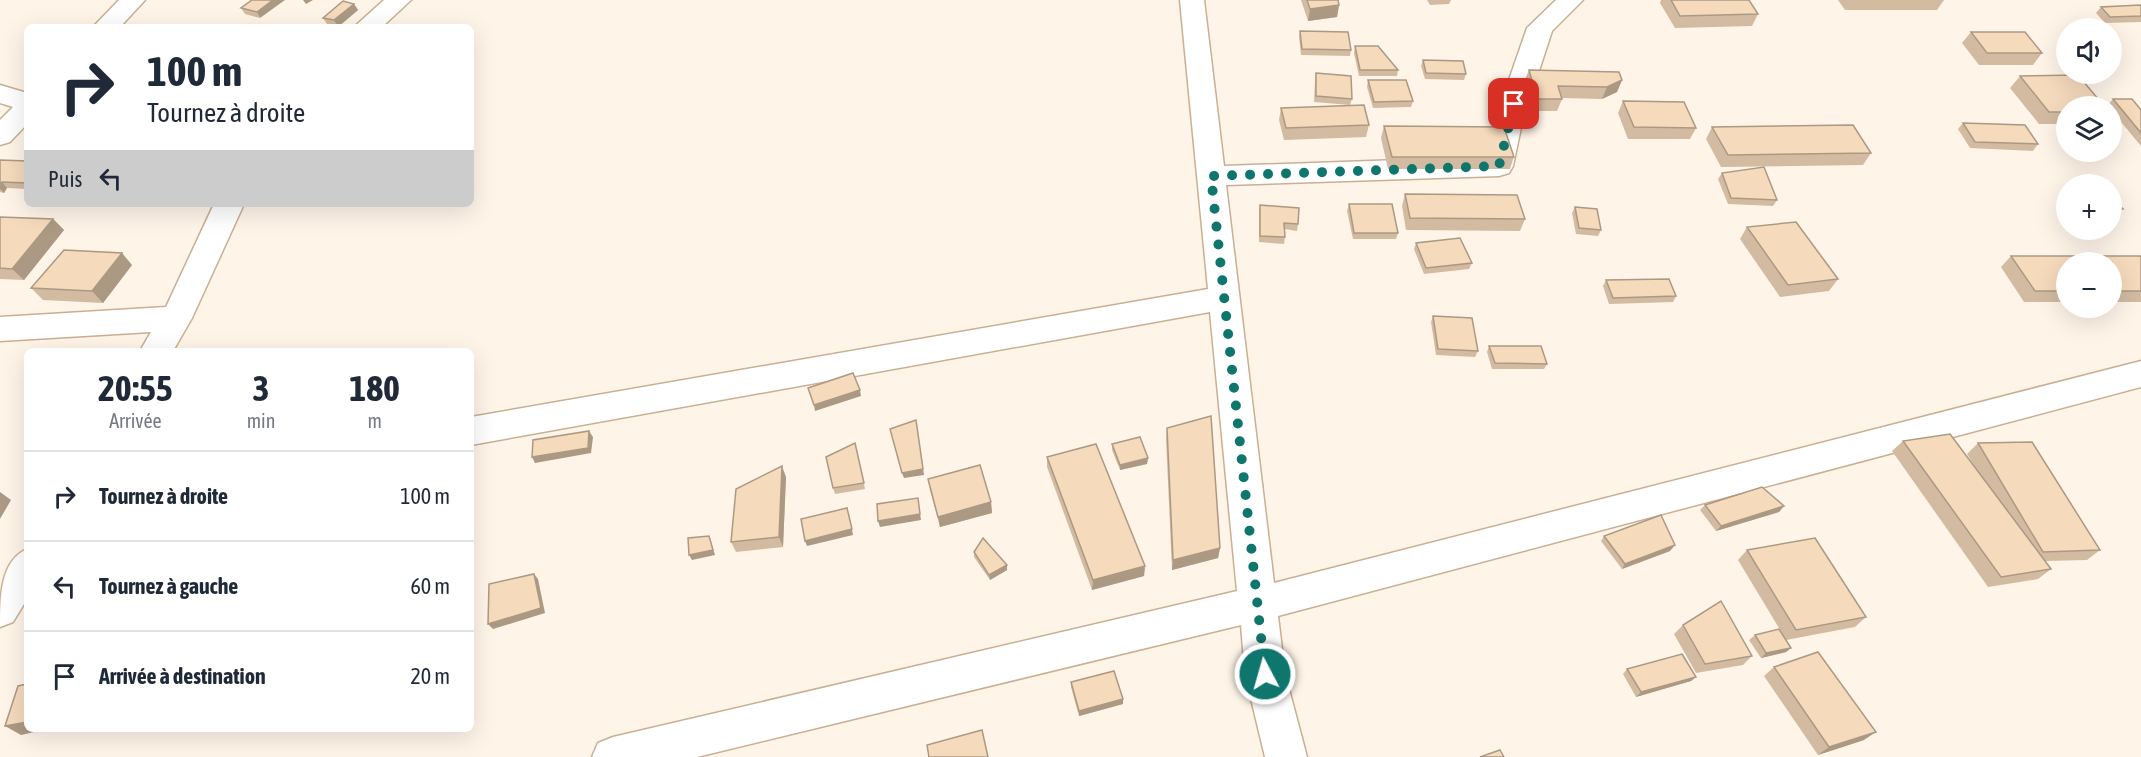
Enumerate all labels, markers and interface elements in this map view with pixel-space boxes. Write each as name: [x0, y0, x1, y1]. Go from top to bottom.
map controls: [2056, 18, 2122, 318]
button: sound: [2056, 18, 2122, 84]
text: 100 m: [147, 47, 242, 95]
icon: right: [48, 48, 126, 126]
pin: [1488, 78, 1539, 129]
icon: arrive: [1497, 87, 1530, 120]
button: layers: [2056, 96, 2122, 162]
text: Tournez à droite: [147, 97, 305, 128]
icon: left: [94, 162, 127, 195]
text: Puis: [48, 166, 82, 192]
button: +: [2056, 174, 2122, 240]
button: −: [2056, 252, 2122, 318]
text: 20:55: [98, 367, 173, 409]
text: 3: [253, 367, 269, 409]
text: 180: [349, 367, 400, 409]
text: Arrivée: [109, 409, 161, 432]
text: min: [247, 409, 275, 432]
text: m: [367, 409, 382, 432]
icon: right: [48, 480, 81, 513]
text: Tournez à droite: [99, 483, 228, 509]
text: 100 m: [400, 483, 450, 509]
icon: left: [48, 570, 81, 603]
text: Tournez à gauche: [99, 573, 238, 599]
text: 60 m: [410, 573, 450, 599]
position arrow: [1233, 642, 1297, 706]
icon: arrive: [48, 660, 81, 693]
text: Arrivée à destination: [99, 663, 266, 689]
text: 20 m: [410, 663, 450, 689]

